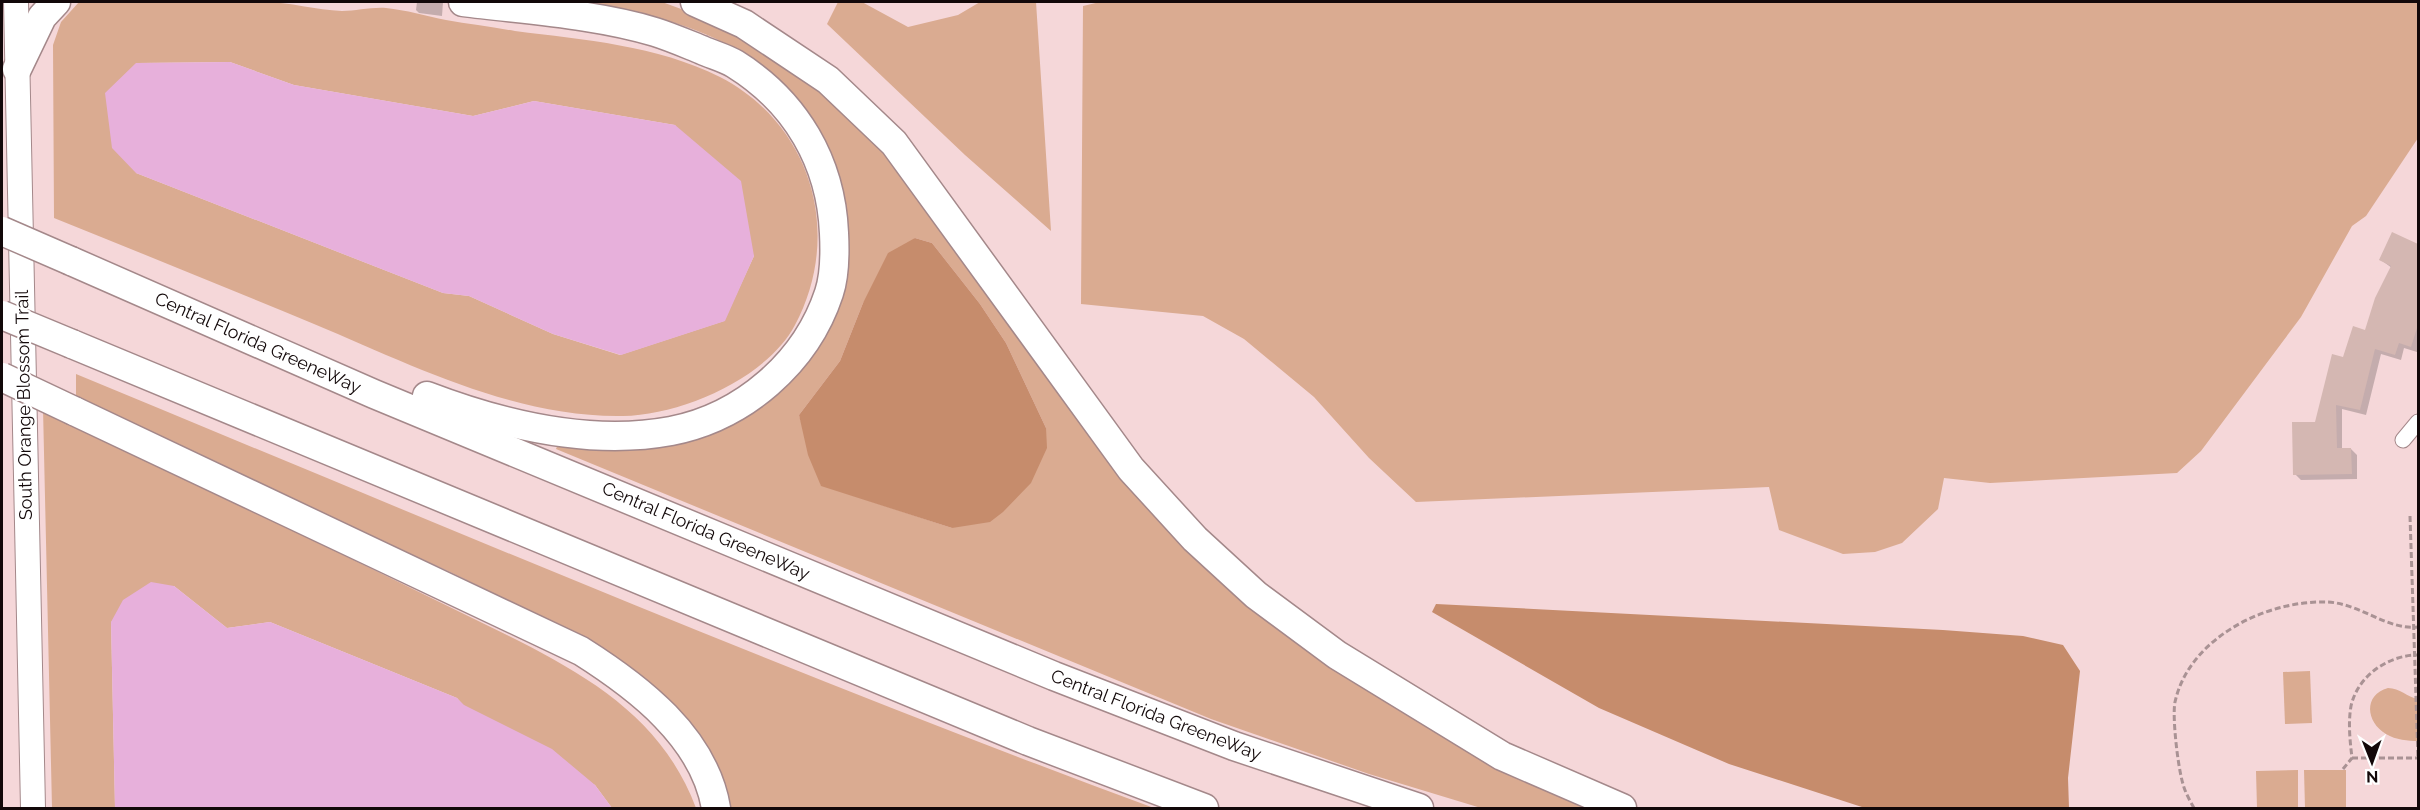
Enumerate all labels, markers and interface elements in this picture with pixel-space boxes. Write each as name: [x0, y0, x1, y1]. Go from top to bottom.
street label: Central Florida GreeneWay: [152, 287, 365, 398]
street label: South Orange Blossom Trail: [11, 290, 36, 520]
street label: Central Florida GreeneWay: [599, 477, 813, 584]
street label: Central Florida GreeneWay: [1048, 665, 1265, 764]
north arrow: [2342, 732, 2402, 792]
text: N: [2366, 767, 2379, 786]

